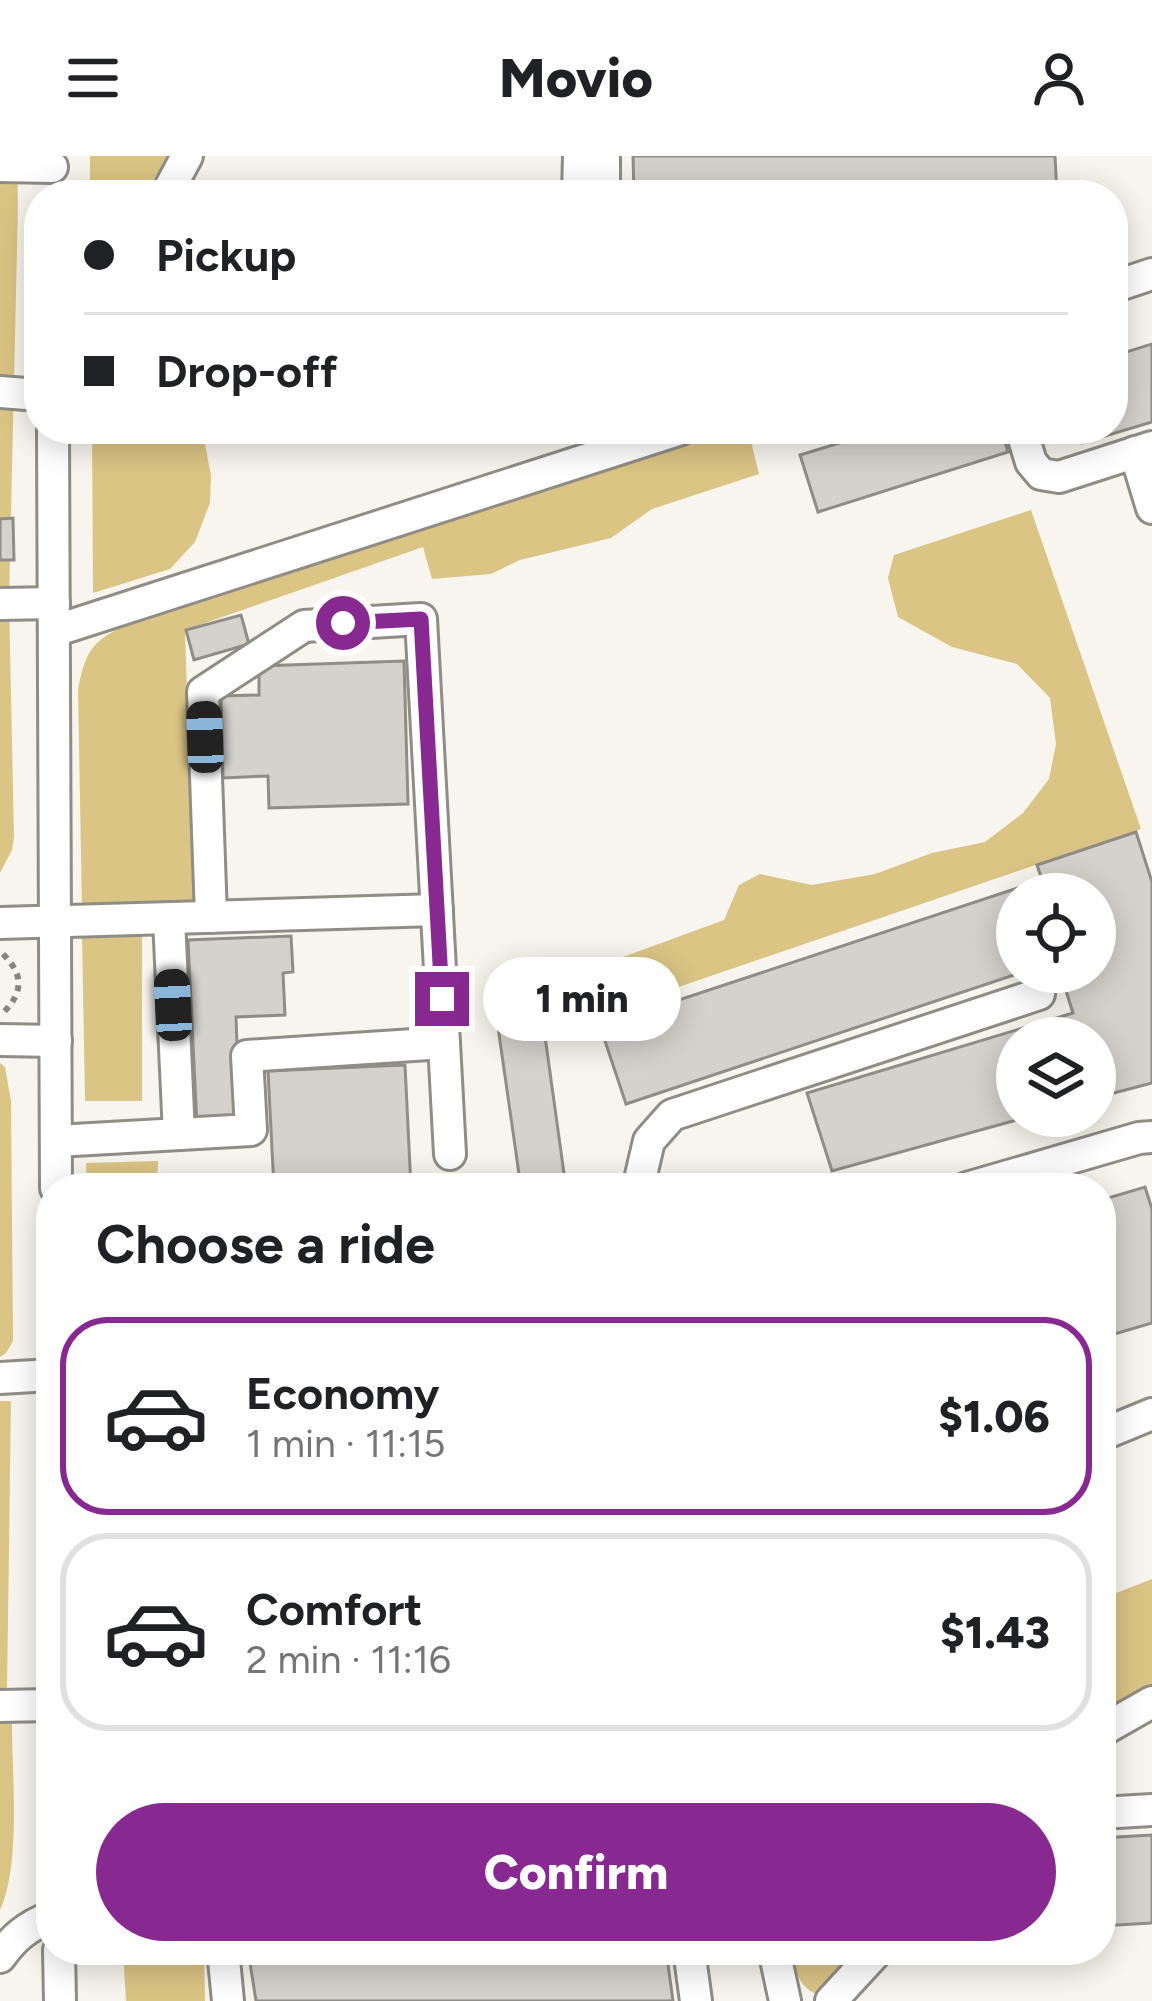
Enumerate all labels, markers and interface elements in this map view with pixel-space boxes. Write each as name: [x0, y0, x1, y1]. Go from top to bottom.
icon: menu: [60, 45, 126, 111]
icon: person: [1026, 45, 1092, 111]
text: Movio: [499, 46, 653, 111]
text: Pickup: [156, 228, 296, 282]
text: Drop-off: [156, 344, 338, 398]
route start: [316, 596, 370, 650]
car: [186, 700, 224, 774]
map controls: [996, 873, 1116, 1137]
button: locate: [996, 873, 1116, 993]
callout: 1 min: [484, 957, 682, 1041]
car: [153, 968, 193, 1042]
route end: [415, 972, 469, 1026]
text: 1 min: [535, 975, 629, 1022]
button: layers: [996, 1017, 1116, 1137]
text: Choose a ride: [96, 1212, 435, 1277]
icon: car: [102, 1362, 210, 1470]
text: Economy: [246, 1366, 439, 1420]
text: $1.06: [938, 1389, 1050, 1443]
text: 1 min · 11:15: [246, 1420, 446, 1467]
icon: car: [102, 1578, 210, 1686]
text: Comfort: [246, 1582, 422, 1636]
text: $1.43: [940, 1605, 1050, 1659]
text: 2 min · 11:16: [246, 1636, 451, 1683]
button: Confirm: [96, 1803, 1056, 1941]

